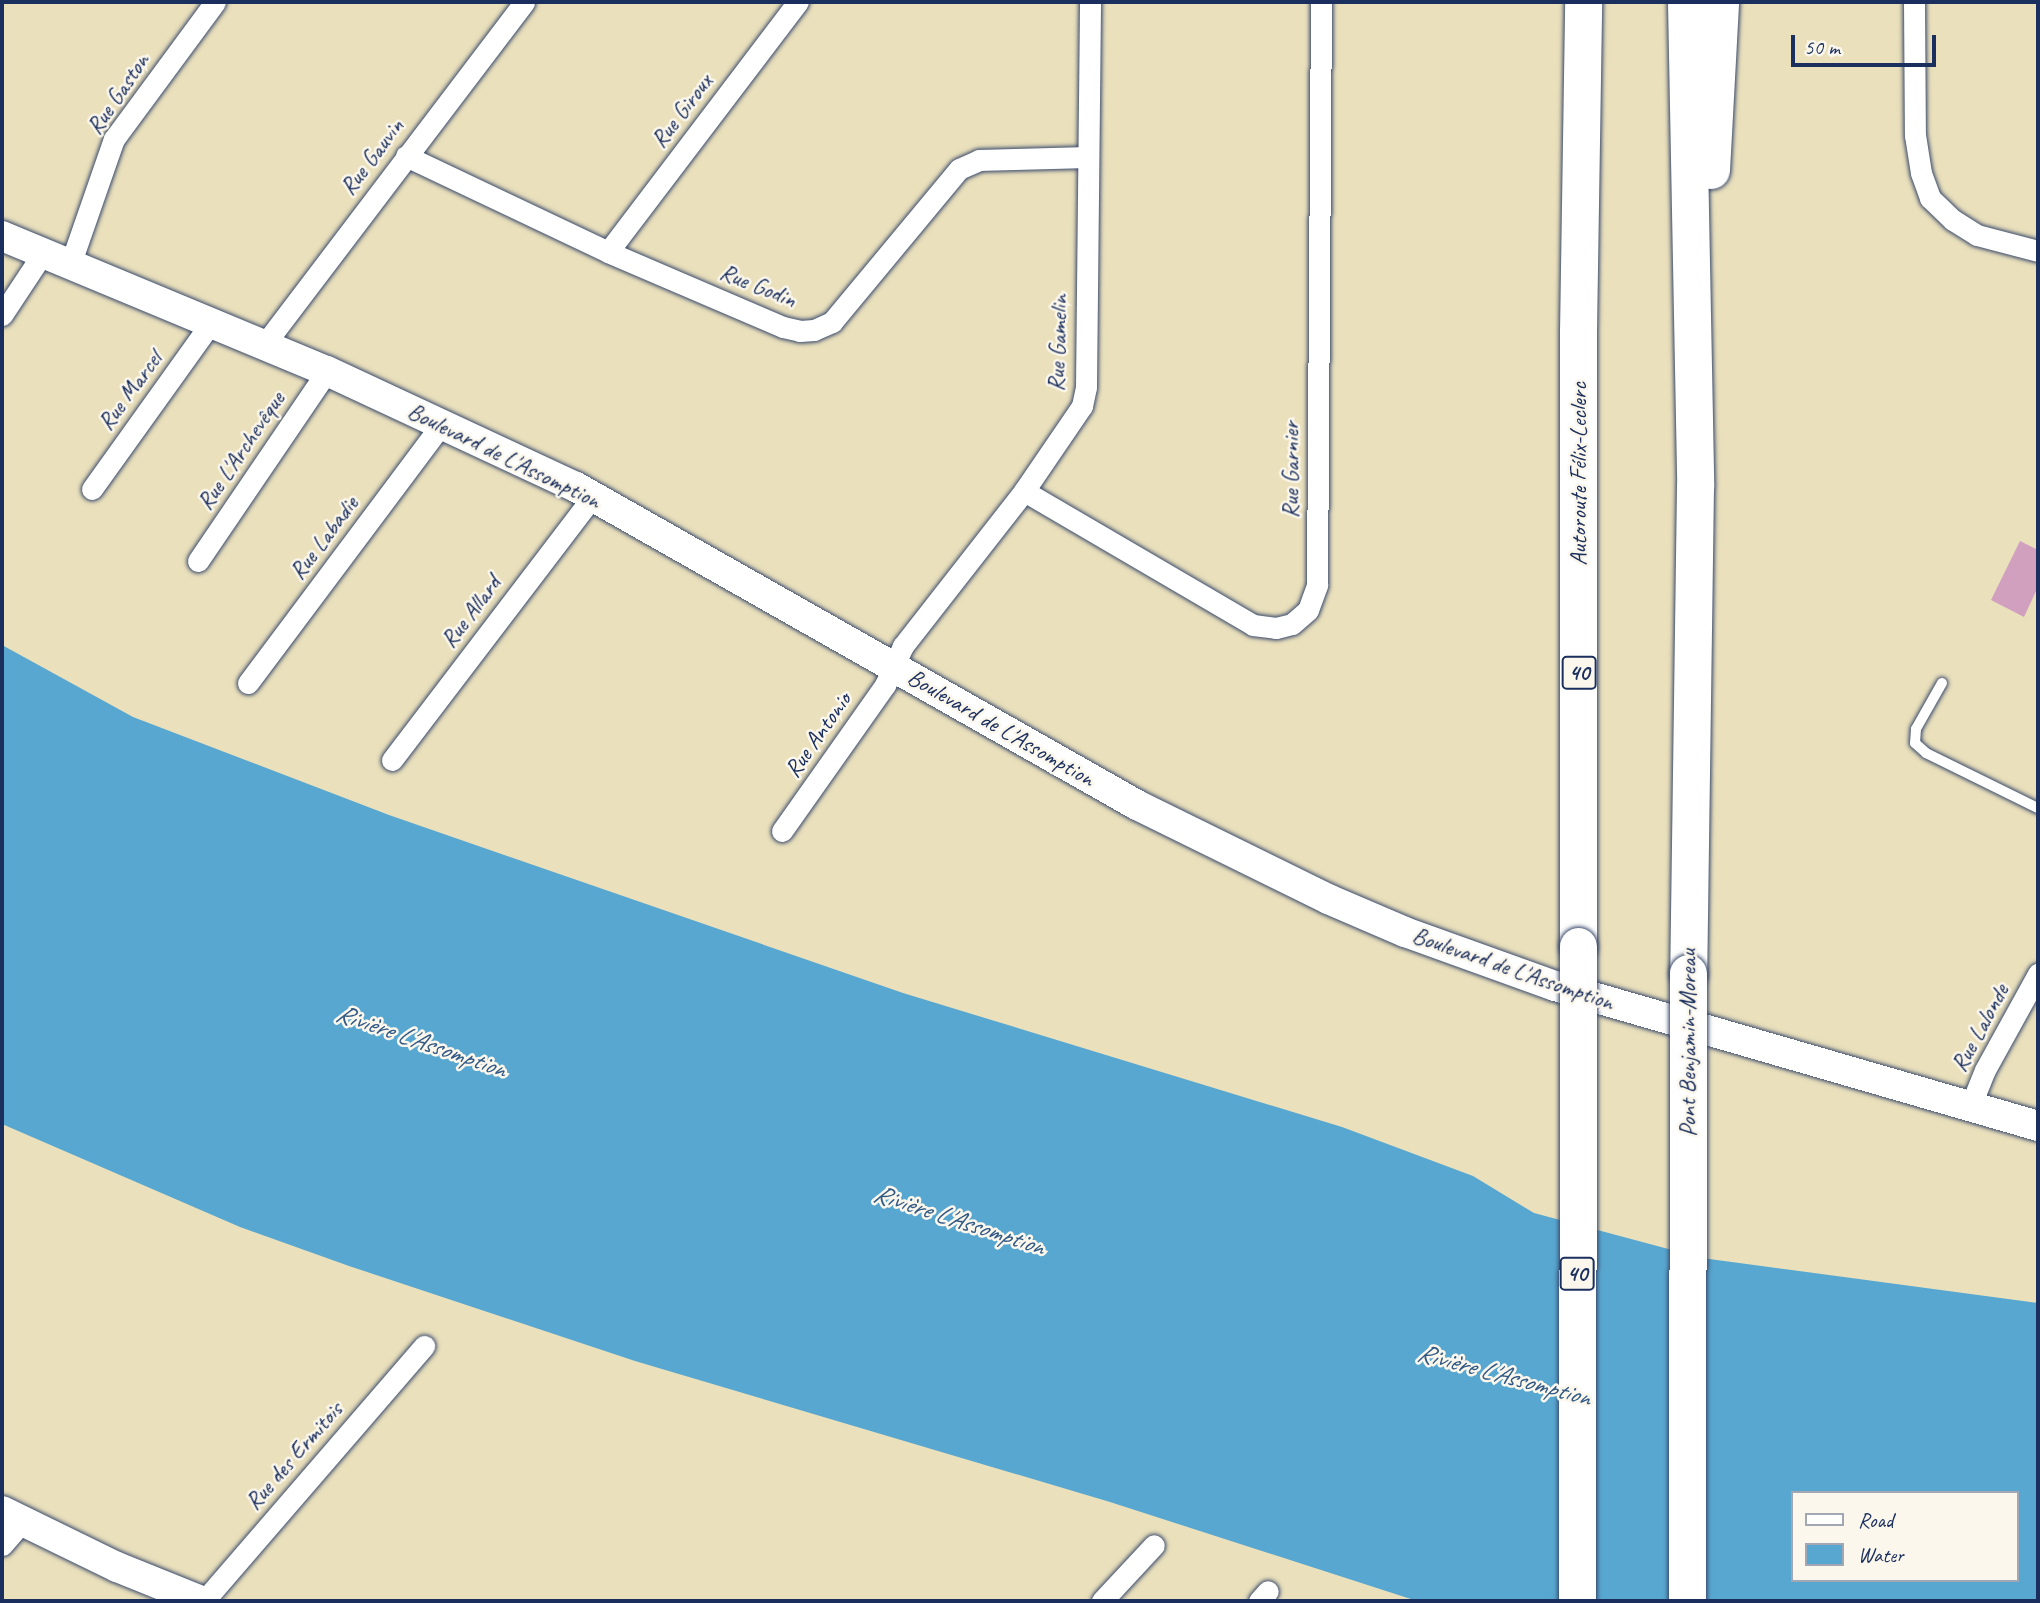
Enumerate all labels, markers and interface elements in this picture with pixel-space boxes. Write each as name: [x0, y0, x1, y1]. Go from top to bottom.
scale bar: [1795, 21, 1940, 65]
text: 50 m: [1804, 34, 1840, 60]
street label: Rue Gaston: [80, 48, 156, 140]
street label: Rue Giroux: [645, 68, 719, 154]
street label: Rue Gauvin: [334, 113, 410, 201]
street label: Rue Godin: [716, 258, 800, 314]
street label: Rue Gamelin: [1042, 294, 1074, 392]
street label: Rue Marcel: [92, 346, 168, 436]
street label: Autoroute Félix-Leclerc: [1565, 382, 1593, 566]
street label: Rue L'Archevêque: [191, 386, 291, 516]
street label: Boulevard de L'Assomption: [403, 397, 605, 515]
street label: Rue Garnier: [1277, 421, 1305, 519]
street label: Rue Labadie: [283, 491, 365, 585]
street label: Rue Allard: [434, 570, 508, 654]
road number: 40: [1562, 653, 1596, 692]
street label: Boulevard de L'Assomption: [902, 663, 1100, 793]
street label: Rue Antonio: [778, 687, 858, 783]
street label: Boulevard de L'Assomption: [1409, 921, 1617, 1017]
street label: Pont Benjamin-Moreau: [1674, 950, 1702, 1136]
street label: Rue Lalonde: [1945, 979, 2015, 1077]
water label: Rivière L'Assomption: [332, 997, 510, 1085]
water label: Rivière L'Assomption: [870, 1178, 1048, 1262]
road number: 40: [1560, 1254, 1594, 1294]
water label: Rivière L'Assomption: [1414, 1337, 1594, 1413]
street label: Rue des Ermitois: [239, 1395, 349, 1517]
legend: [1792, 1491, 2019, 1582]
text: Road: [1858, 1507, 1893, 1533]
text: Water: [1858, 1542, 1904, 1568]

